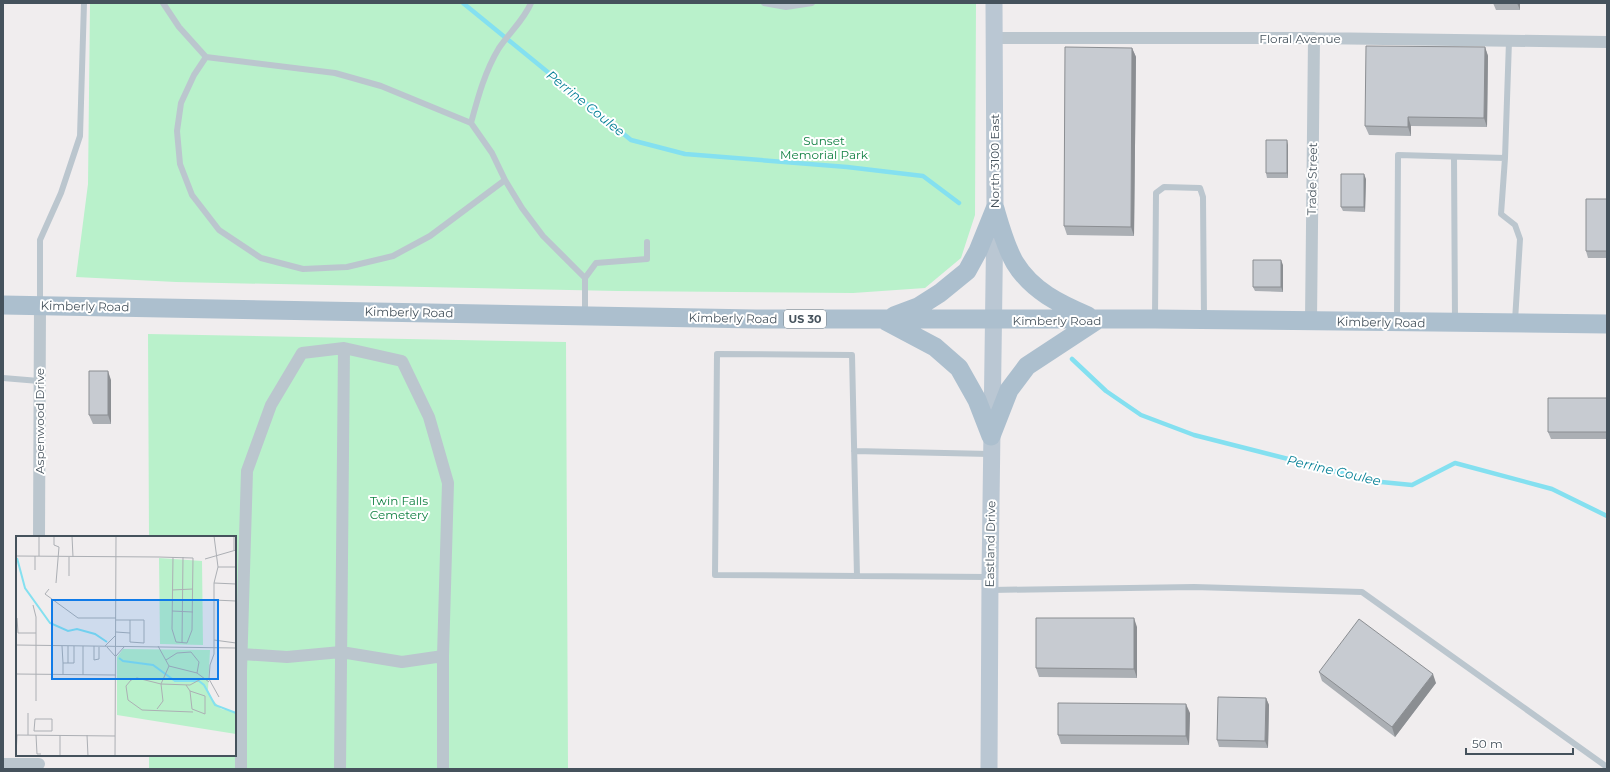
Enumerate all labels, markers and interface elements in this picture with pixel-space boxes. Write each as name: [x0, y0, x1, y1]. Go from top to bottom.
street label: Floral Avenue: [1259, 31, 1341, 46]
water label: Perrine Coulee: [544, 67, 628, 139]
street label: North 3100 East: [987, 114, 1002, 208]
park label: Sunset Memorial Park: [780, 133, 869, 162]
street label: Trade Street: [1304, 142, 1320, 216]
street label: Kimberly Road: [40, 298, 130, 314]
street label: Kimberly Road: [364, 304, 454, 320]
street label: Kimberly Road: [688, 310, 778, 326]
road number: US 30: [784, 310, 826, 328]
street label: Kimberly Road: [1013, 313, 1101, 328]
street label: Kimberly Road: [1336, 314, 1426, 330]
street label: Aspenwood Drive: [32, 368, 47, 474]
water label: Perrine Coulee: [1285, 451, 1383, 489]
park label: Twin Falls Cemetery: [370, 493, 429, 522]
street label: Eastland Drive: [982, 500, 998, 588]
inset map: [16, 536, 236, 756]
scale bar: [1466, 730, 1573, 756]
text: 50 m: [1472, 736, 1503, 751]

